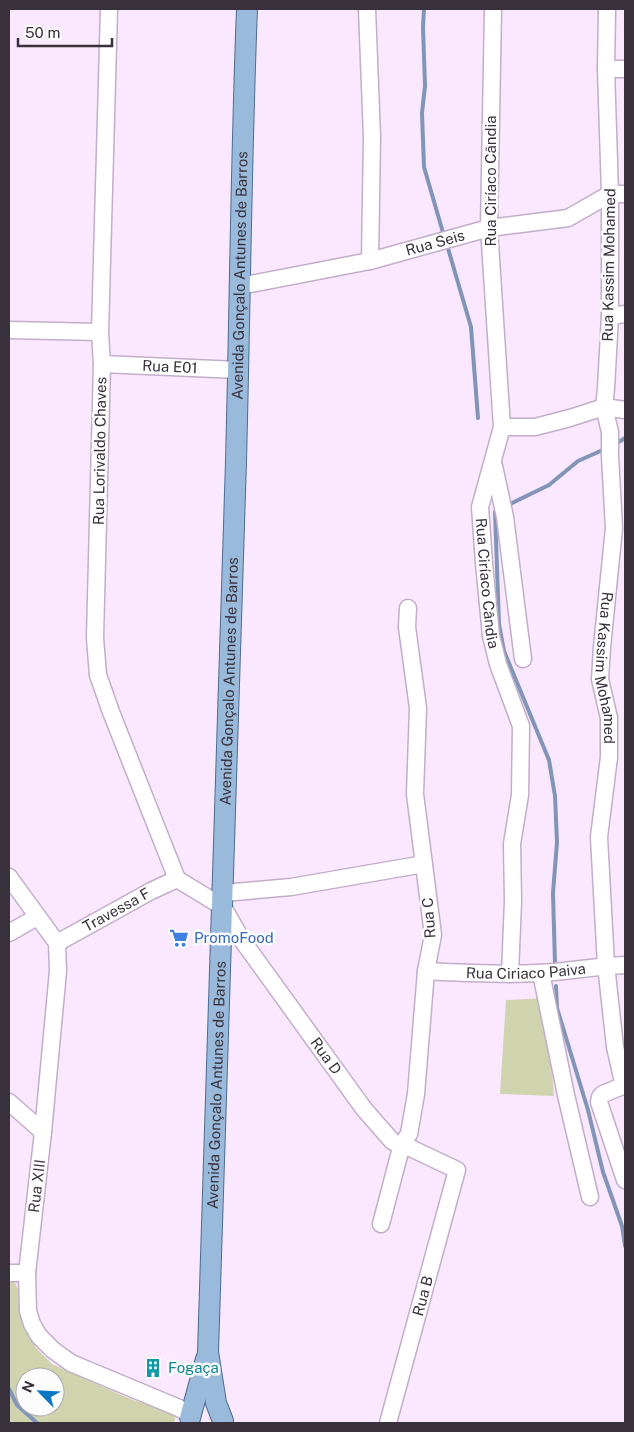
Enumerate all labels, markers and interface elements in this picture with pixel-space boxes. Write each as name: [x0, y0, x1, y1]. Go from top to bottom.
scale bar: [18, 15, 111, 47]
text: 50 m: [25, 24, 60, 41]
street label: Rua Ciríaco Cândia: [482, 116, 499, 246]
street label: Avenida Gonçalo Antunes de Barros: [228, 151, 251, 400]
street label: Rua Kassim Mohamed: [599, 188, 618, 342]
street label: Rua Seis: [404, 226, 466, 259]
street label: Rua E01: [142, 357, 198, 376]
street label: Rua Lorivaldo Chaves: [90, 377, 109, 525]
street label: Rua Ciríaco Cândia: [473, 517, 503, 650]
street label: Avenida Gonçalo Antunes de Barros: [217, 557, 241, 806]
street label: Rua Kassim Mohamed: [592, 591, 618, 744]
street label: Travessa F: [80, 884, 153, 935]
street label: Rua C: [419, 897, 438, 939]
supermarket icon: PromoFood: [168, 927, 190, 949]
place label: PromoFood: [194, 929, 274, 946]
street label: Rua Ciriaco Paiva: [466, 960, 587, 982]
street label: Avenida Gonçalo Antunes de Barros: [204, 961, 229, 1209]
street label: Rua D: [307, 1034, 345, 1077]
street label: Rua XIII: [25, 1158, 48, 1214]
street label: Rua B: [409, 1274, 436, 1318]
building icon: Fogaça: [142, 1357, 164, 1379]
place label: Fogaça: [168, 1359, 219, 1376]
north arrow: [15, 1367, 65, 1417]
text: N: [19, 1378, 38, 1395]

